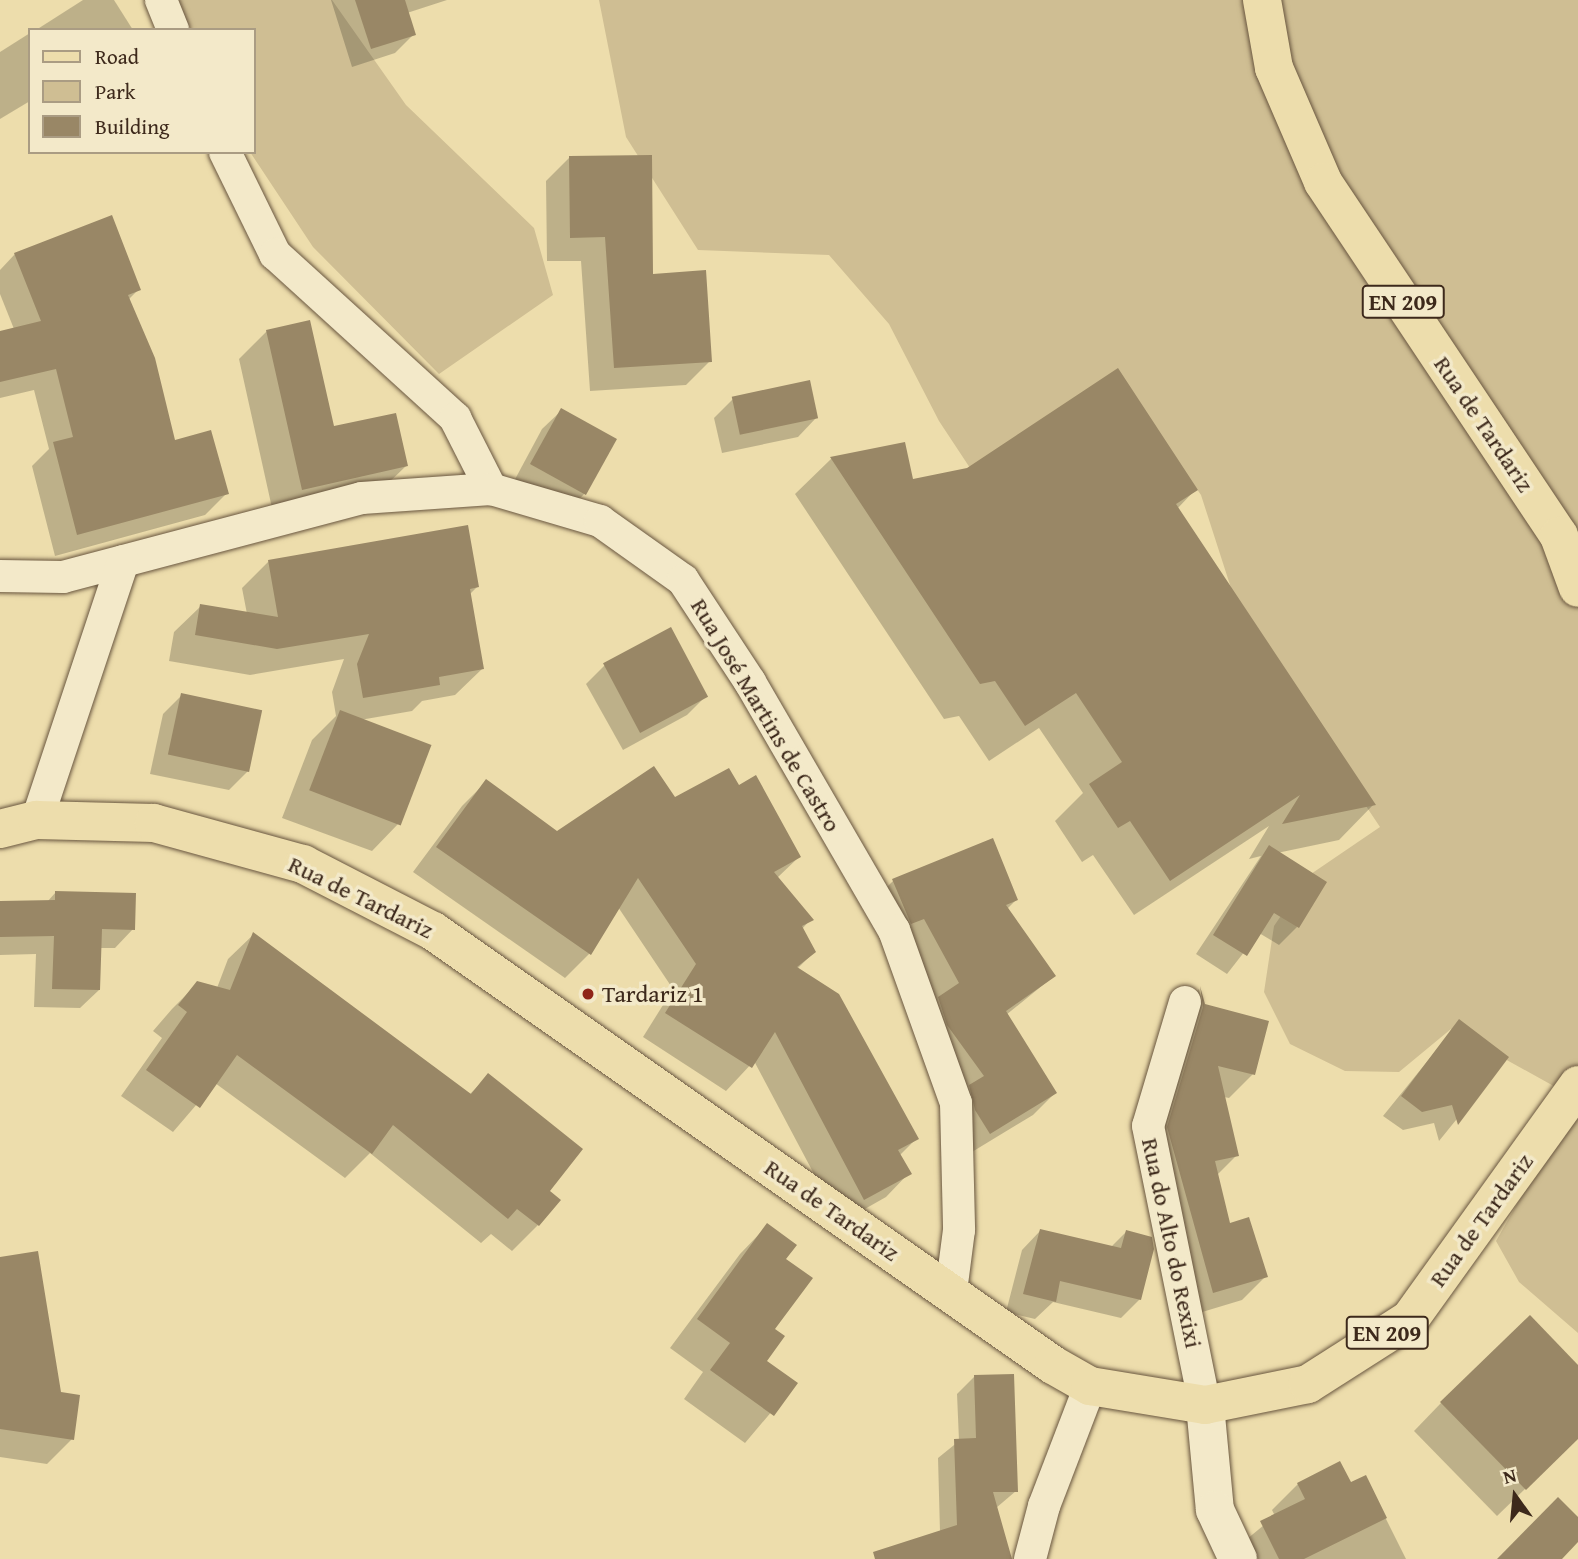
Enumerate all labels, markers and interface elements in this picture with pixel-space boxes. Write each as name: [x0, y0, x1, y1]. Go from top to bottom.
legend: [28, 28, 256, 154]
text: Road: [95, 41, 139, 72]
text: Park: [95, 76, 136, 107]
text: Building: [95, 111, 169, 142]
road number: EN 209: [1361, 282, 1445, 322]
street label: Rua de Tardariz: [1428, 351, 1540, 497]
street label: Rua José Martins de Castro: [685, 593, 847, 837]
street label: Rua de Tardariz: [284, 850, 438, 944]
place label: Tardariz 1: [602, 980, 704, 1008]
marker: Tardariz 1: [580, 986, 596, 1002]
street label: Rua do Alto do Rexixi: [1136, 1135, 1208, 1351]
street label: Rua de Tardariz: [1423, 1148, 1539, 1292]
street label: Rua de Tardariz: [759, 1153, 905, 1267]
road number: EN 209: [1345, 1314, 1429, 1352]
north arrow: [1480, 1461, 1550, 1531]
text: N: [1500, 1461, 1519, 1491]

